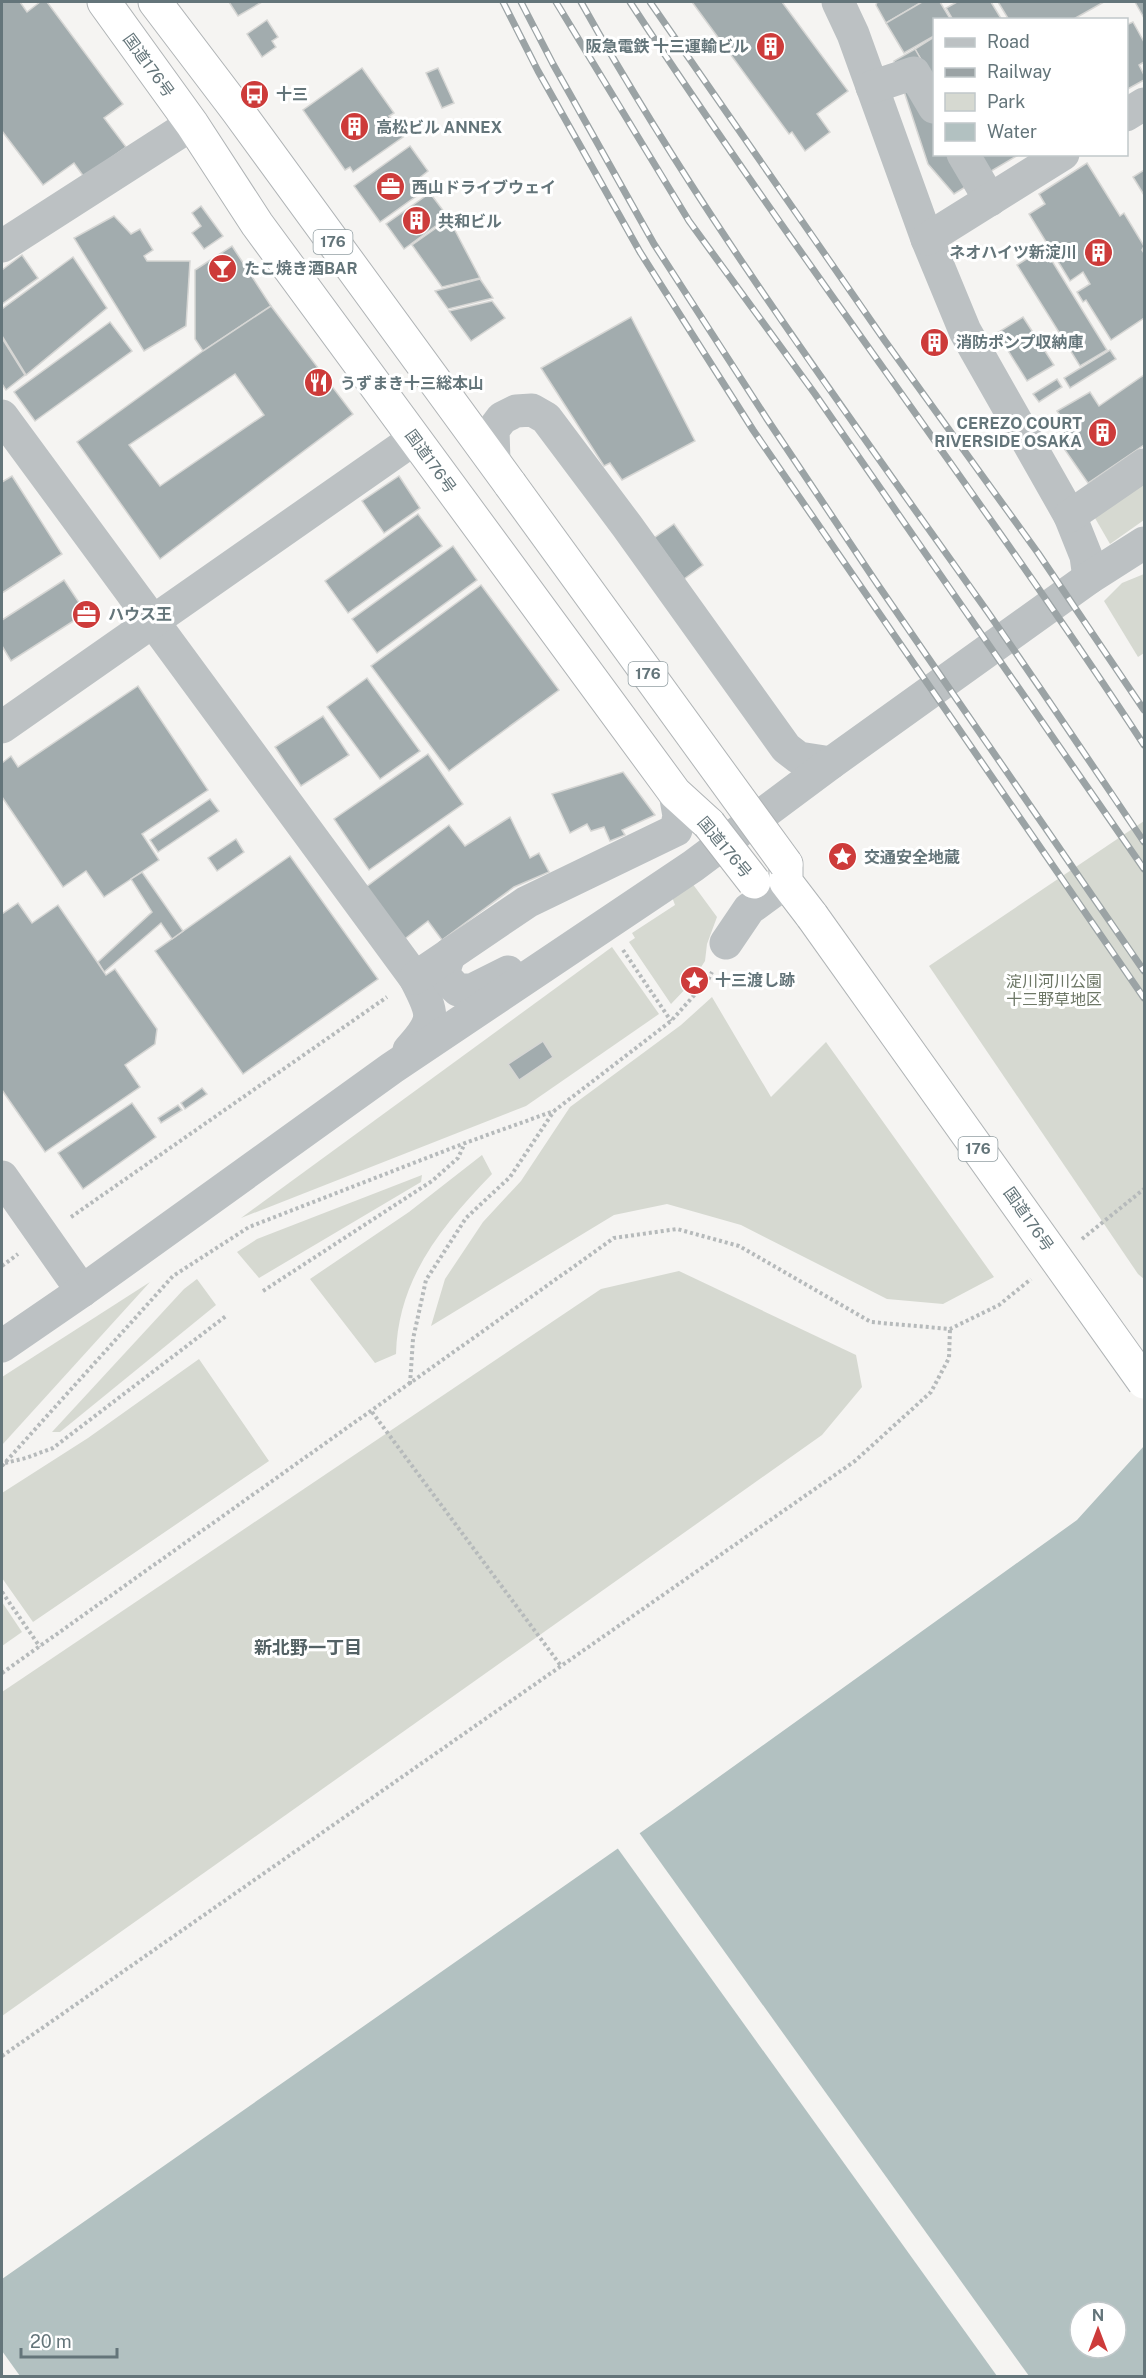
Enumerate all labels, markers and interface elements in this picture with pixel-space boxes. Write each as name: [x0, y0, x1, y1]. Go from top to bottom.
legend: [933, 18, 1128, 156]
street label: 国道176号: [119, 30, 178, 101]
building icon: 阪急電鉄 十三運輸ビル: [754, 30, 786, 62]
text: Road: [987, 31, 1030, 52]
place label: 阪急電鉄 十三運輸ビル: [585, 37, 749, 56]
text: Railway: [987, 61, 1052, 82]
bus stop icon: 十三: [239, 78, 271, 110]
place label: 十三: [276, 85, 308, 104]
text: Park: [987, 91, 1025, 112]
building icon: 高松ビル ANNEX: [339, 111, 371, 143]
place label: 高松ビル ANNEX: [376, 118, 503, 137]
text: Water: [987, 121, 1037, 142]
office icon: 西山ドライブウェイ: [375, 171, 407, 203]
place label: 西山ドライブウェイ: [412, 178, 556, 197]
building icon: 共和ビル: [401, 205, 433, 237]
place label: 共和ビル: [438, 212, 502, 231]
road number: 176: [314, 230, 352, 254]
building icon: ネオハイツ新淀川: [1082, 236, 1114, 268]
place label: ネオハイツ新淀川: [949, 243, 1077, 262]
bar icon: たこ焼き酒BAR: [207, 252, 239, 284]
place label: たこ焼き酒BAR: [244, 259, 358, 278]
building icon: 消防ポンプ収納庫: [919, 326, 951, 358]
place label: 消防ポンプ収納庫: [956, 333, 1084, 352]
restaurant icon: うずまき十三総本山: [303, 367, 335, 399]
place label: うずまき十三総本山: [340, 374, 484, 393]
place label: CEREZO COURT RIVERSIDE OSAKA: [934, 414, 1082, 451]
building icon: CEREZO COURT RIVERSIDE OSAKA: [1087, 416, 1119, 448]
street label: 国道176号: [401, 426, 460, 497]
office icon: ハウス王: [71, 598, 103, 630]
place label: ハウス王: [108, 605, 172, 624]
road number: 176: [628, 662, 668, 686]
street label: 国道176号: [694, 813, 756, 882]
place icon: 交通安全地蔵: [827, 841, 859, 873]
place label: 交通安全地蔵: [864, 848, 960, 867]
place icon: 十三渡し跡: [678, 964, 710, 996]
place label: 十三渡し跡: [715, 971, 795, 990]
park label: 淀川河川公園 十三野草地区: [1006, 972, 1102, 1009]
road number: 176: [958, 1137, 998, 1161]
street label: 国道176号: [1000, 1184, 1058, 1255]
district label: 新北野一丁目: [254, 1637, 362, 1658]
north arrow: [1068, 2300, 1128, 2360]
text: N: [1092, 2306, 1104, 2325]
scale bar: [21, 2321, 117, 2359]
text: 20 m: [30, 2331, 72, 2352]

